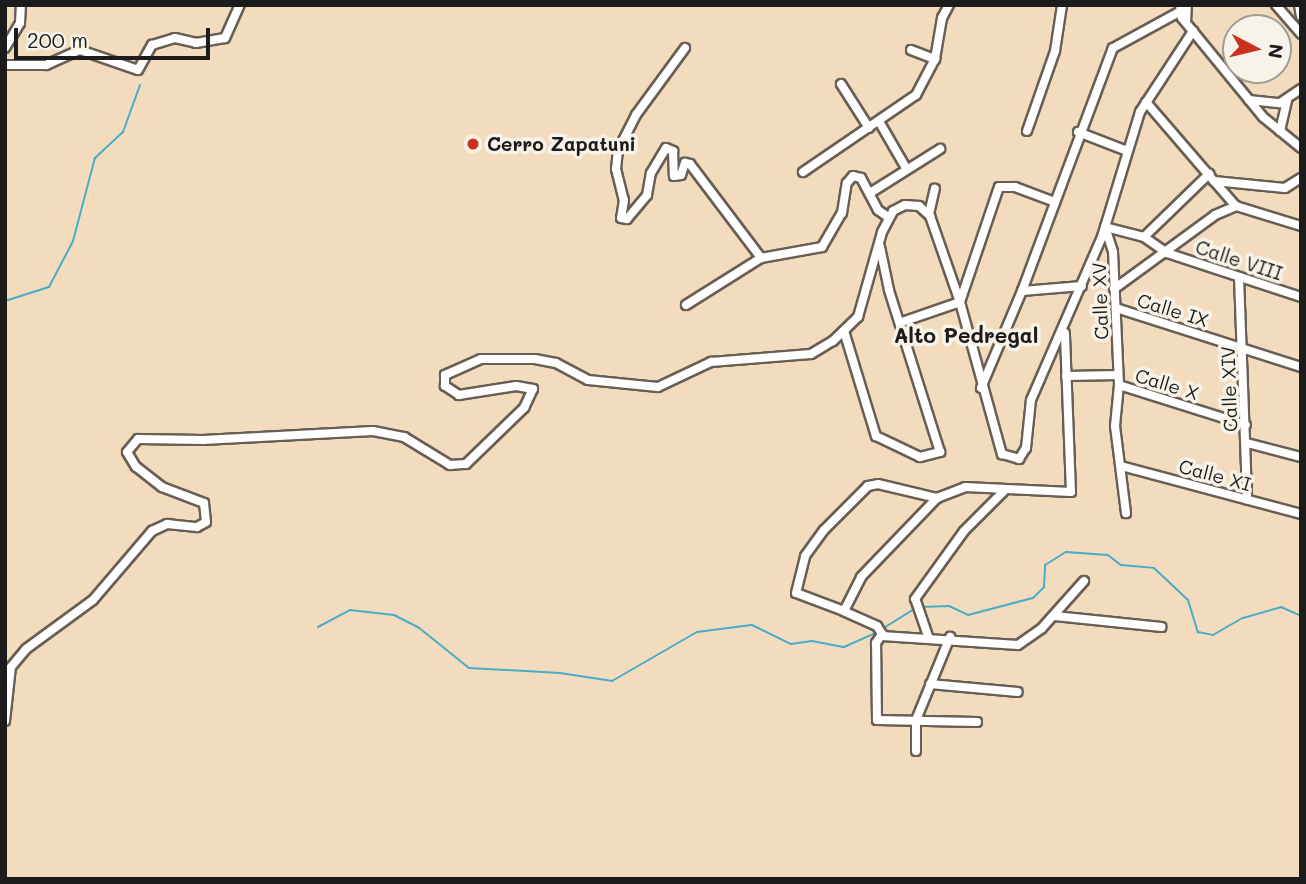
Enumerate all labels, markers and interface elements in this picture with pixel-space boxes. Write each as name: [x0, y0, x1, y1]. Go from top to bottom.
scale bar: [18, 14, 214, 58]
north arrow: [1222, 14, 1292, 84]
text: 200 m: [27, 26, 88, 53]
text: N: [1263, 43, 1290, 60]
place label: Cerro Zapatuni: [487, 133, 636, 155]
marker: Cerro Zapatuni: [465, 136, 481, 152]
street label: Calle VIII: [1193, 235, 1285, 285]
street label: Calle XV: [1087, 262, 1113, 340]
street label: Calle IX: [1134, 288, 1212, 332]
district label: Alto Pedregal: [894, 322, 1038, 348]
street label: Calle XIV: [1216, 346, 1242, 432]
street label: Calle X: [1132, 364, 1202, 404]
street label: Calle XI: [1176, 454, 1254, 496]

